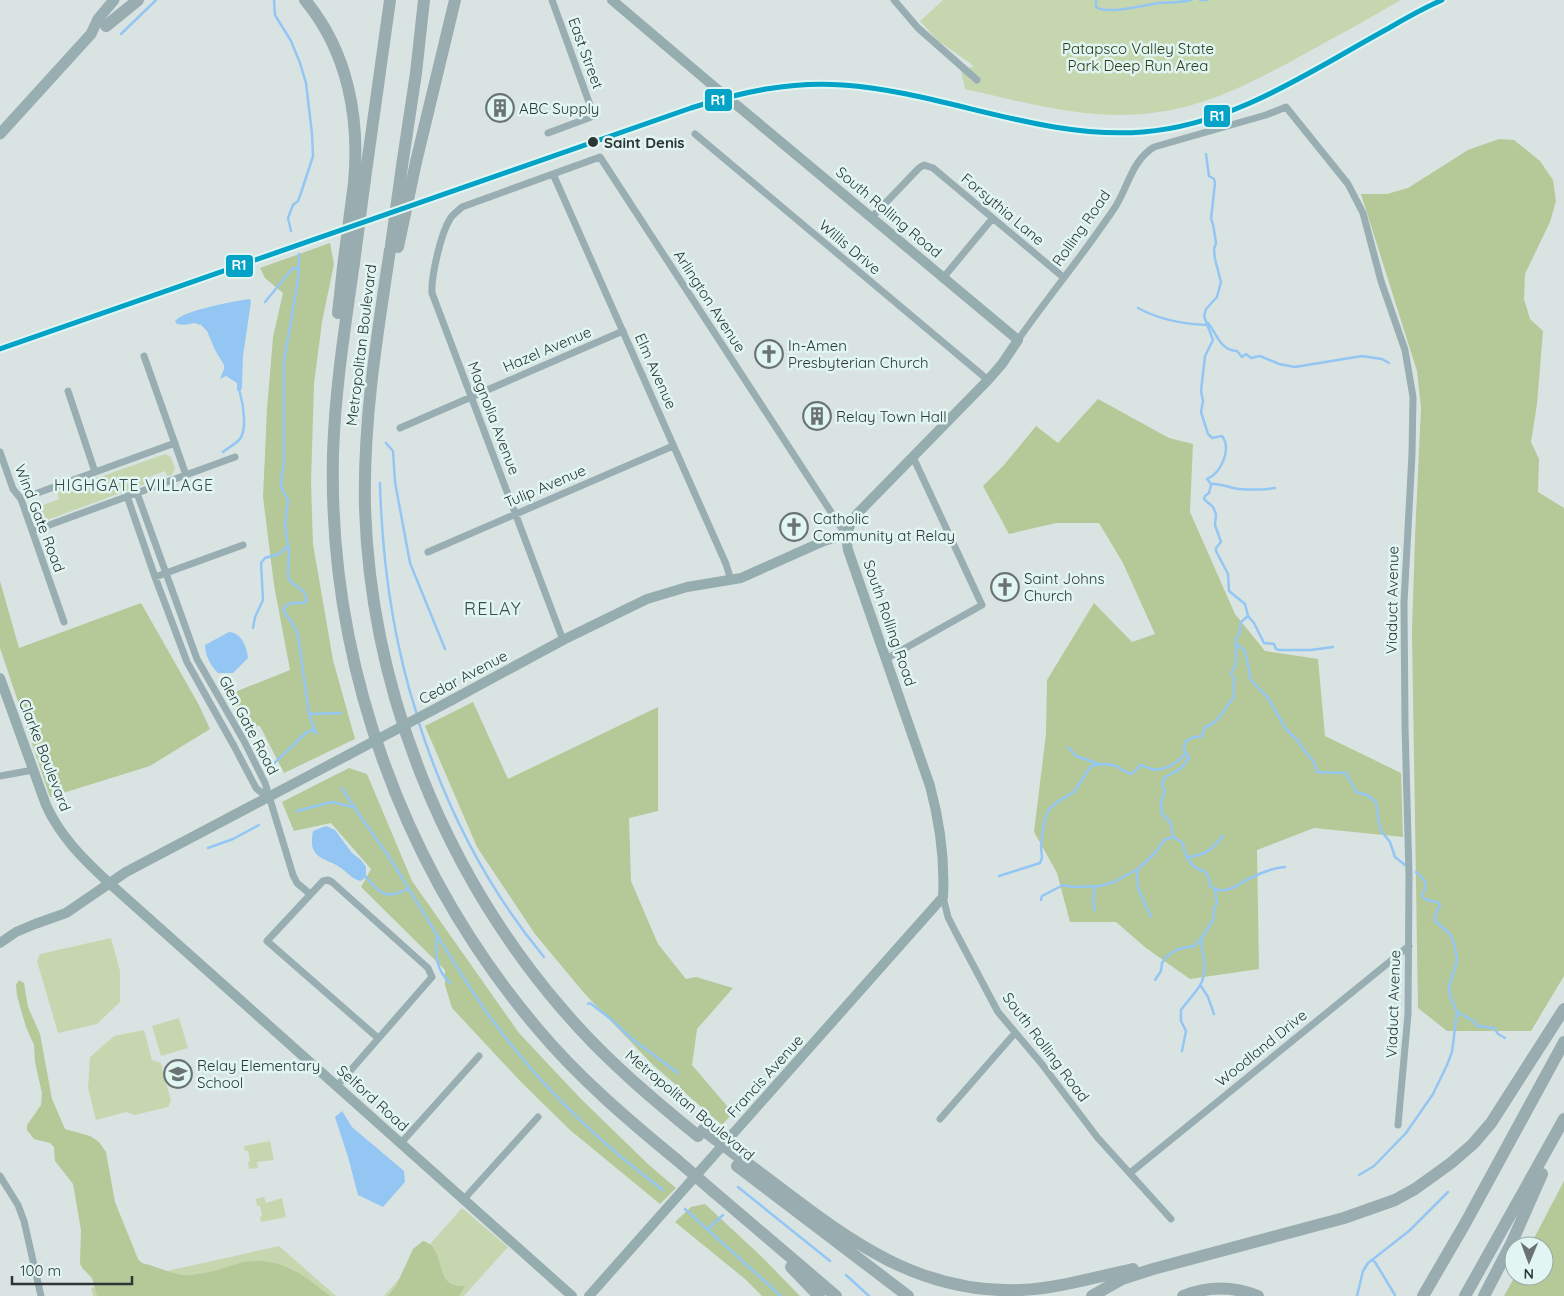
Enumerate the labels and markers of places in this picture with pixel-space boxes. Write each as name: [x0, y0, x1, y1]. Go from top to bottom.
building icon: ABC Supply: [485, 93, 515, 123]
place label: ABC Supply: [519, 99, 599, 118]
place label: Saint Denis: [604, 133, 685, 152]
marker: Saint Denis: [586, 135, 600, 149]
place label: In-Amen Presbyterian Church: [788, 336, 928, 372]
church icon: In-Amen Presbyterian Church: [754, 339, 784, 369]
building icon: Relay Town Hall: [802, 401, 832, 431]
place label: Relay Town Hall: [836, 407, 947, 426]
place label: Catholic Community at Relay: [813, 509, 955, 545]
church icon: Catholic Community at Relay: [779, 512, 809, 542]
place label: Saint Johns Church: [1024, 569, 1104, 605]
church icon: Saint Johns Church: [990, 572, 1020, 602]
place label: Relay Elementary School: [197, 1056, 320, 1092]
school or university icon: Relay Elementary School: [163, 1059, 193, 1089]

